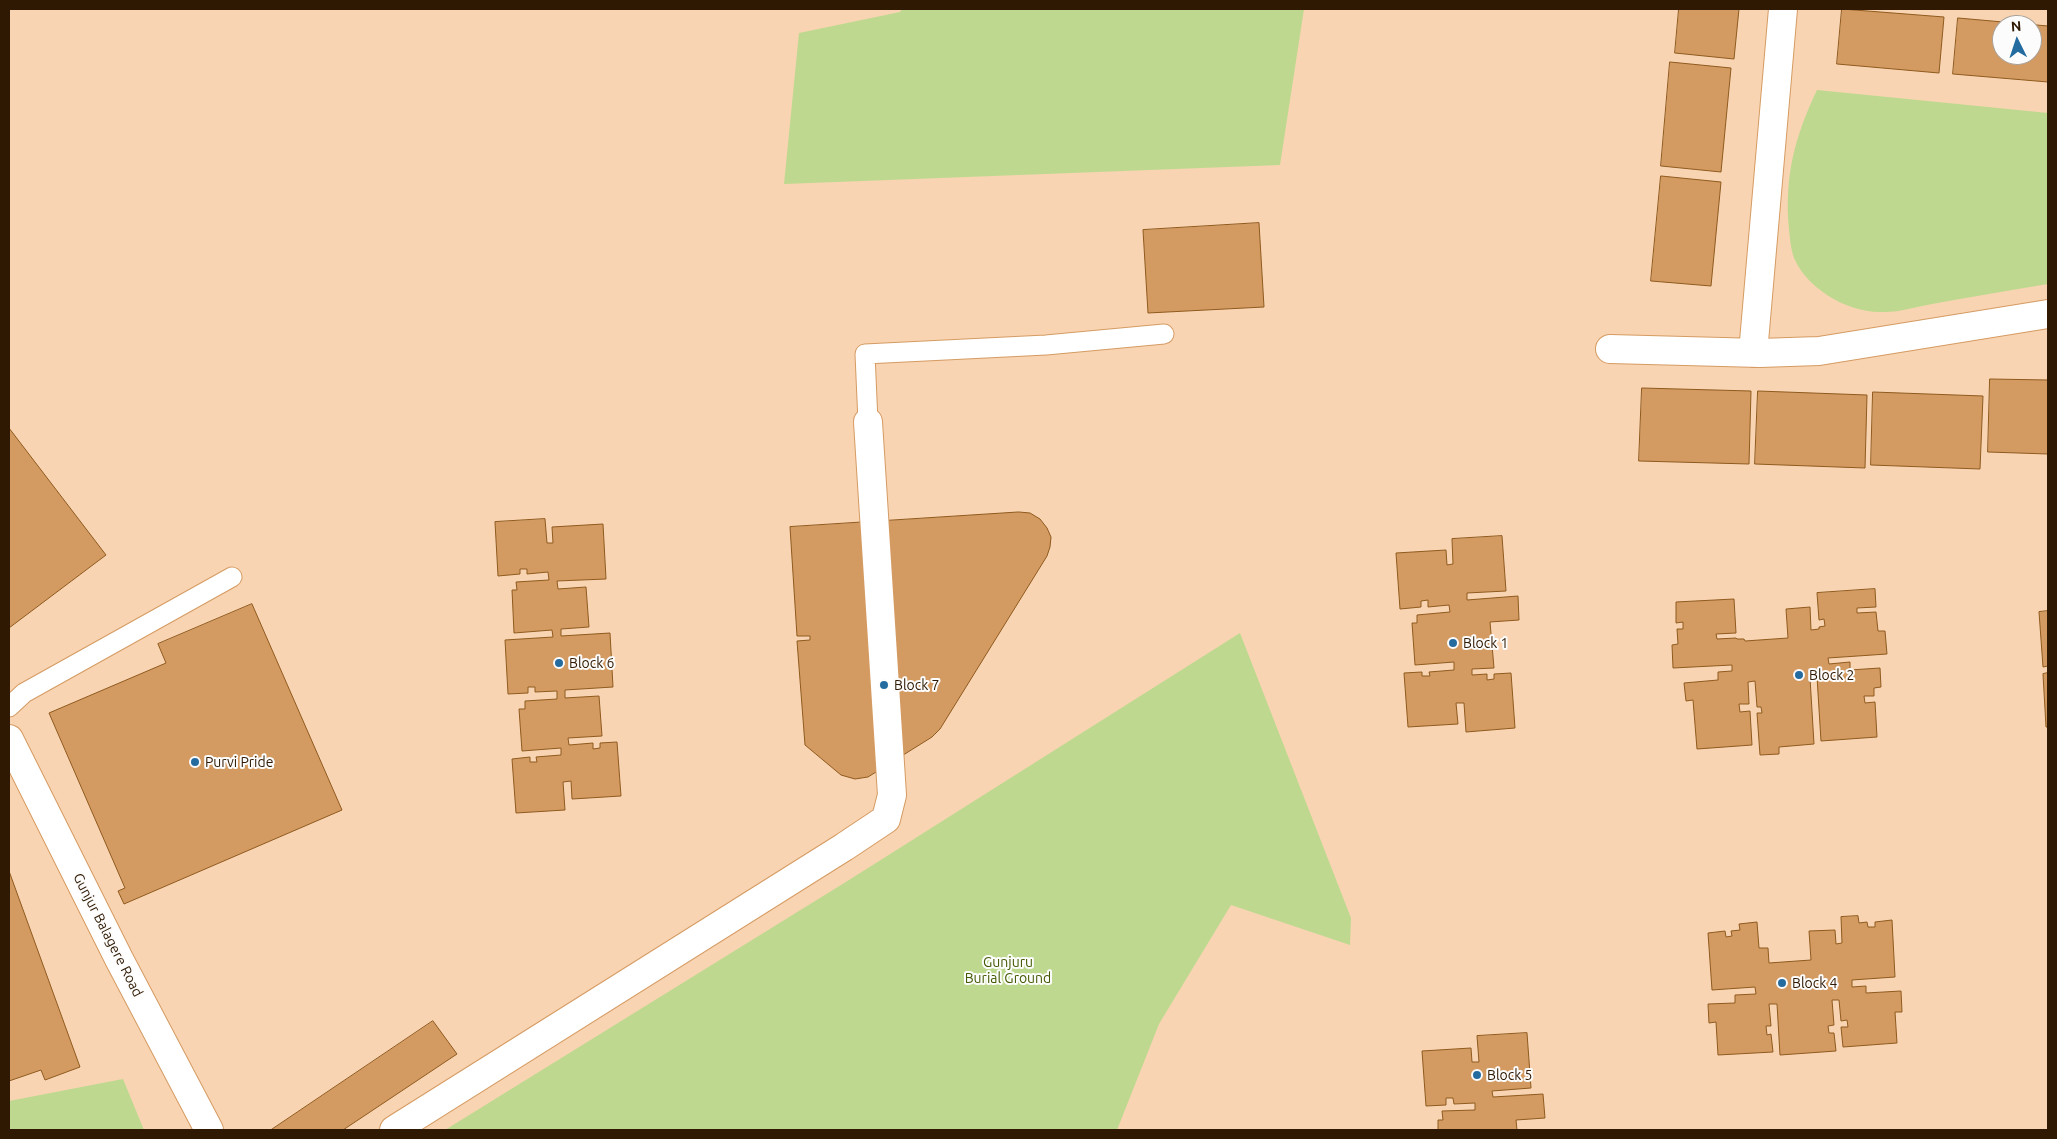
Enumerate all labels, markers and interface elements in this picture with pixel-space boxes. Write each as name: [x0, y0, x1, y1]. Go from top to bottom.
north arrow: [1992, 15, 2042, 65]
text: N: [2010, 18, 2022, 34]
place label: Block 1: [1463, 635, 1508, 651]
marker: Block 1: [1447, 637, 1459, 649]
place label: Block 6: [569, 655, 614, 671]
marker: Block 6: [553, 657, 565, 669]
place label: Block 2: [1809, 667, 1854, 683]
marker: Block 2: [1793, 669, 1805, 681]
place label: Block 7: [894, 677, 939, 693]
marker: Block 7: [878, 679, 890, 691]
place label: Purvi Pride: [205, 754, 273, 770]
marker: Purvi Pride: [189, 756, 201, 768]
street label: Gunjur Balagere Road: [70, 870, 146, 1000]
park label: Gunjuru Burial Ground: [965, 954, 1051, 986]
place label: Block 4: [1792, 975, 1837, 991]
marker: Block 4: [1776, 977, 1788, 989]
place label: Block 5: [1487, 1067, 1532, 1083]
marker: Block 5: [1471, 1069, 1483, 1081]

